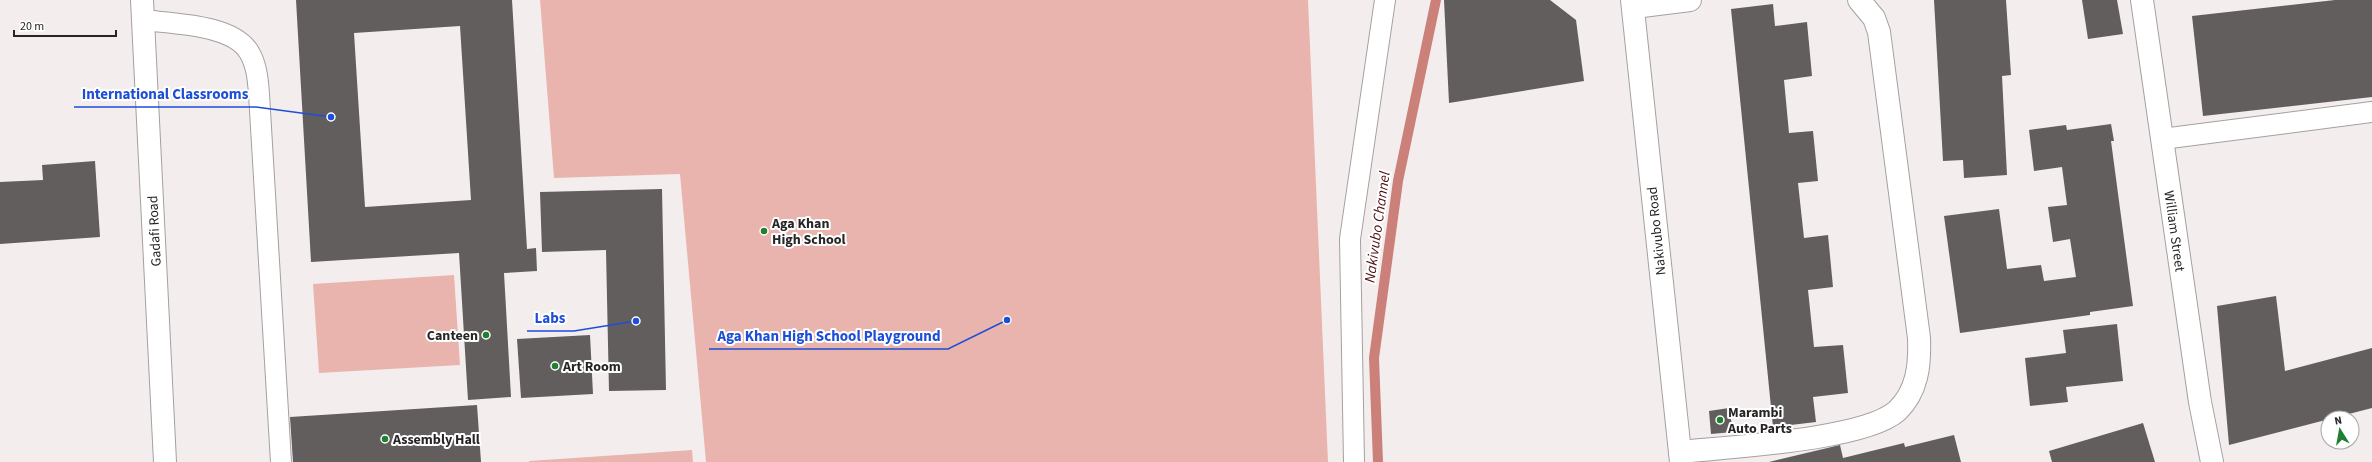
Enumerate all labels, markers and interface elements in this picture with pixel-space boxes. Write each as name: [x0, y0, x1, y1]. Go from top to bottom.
scale bar: [14, 12, 116, 38]
text: 20 m: [20, 18, 44, 35]
callout: International Classrooms: [74, 80, 256, 107]
text: International Classrooms: [82, 84, 249, 105]
water label: Nakivubo Channel: [1359, 170, 1396, 284]
street label: Nakivubo Road: [1642, 186, 1672, 276]
street label: William Street: [2158, 189, 2190, 273]
street label: Gadafi Road: [143, 195, 167, 267]
place label: Aga Khan High School: [771, 214, 845, 250]
marker: Aga Khan High School: [759, 226, 769, 236]
callout: Labs: [527, 304, 574, 331]
text: Labs: [535, 308, 566, 329]
callout: Aga Khan High School Playground: [709, 322, 948, 349]
place label: Canteen: [427, 326, 478, 346]
text: Aga Khan High School Playground: [717, 326, 940, 347]
marker: Canteen: [481, 330, 491, 340]
place label: Art Room: [562, 357, 621, 377]
marker: Art Room: [550, 361, 560, 371]
place label: Marambi Auto Parts: [1727, 403, 1792, 439]
north arrow: [2320, 410, 2360, 450]
text: N: [2333, 413, 2343, 429]
marker: Marambi Auto Parts: [1715, 415, 1725, 425]
place label: Assembly Hall: [392, 430, 480, 450]
marker: Assembly Hall: [380, 434, 390, 444]

